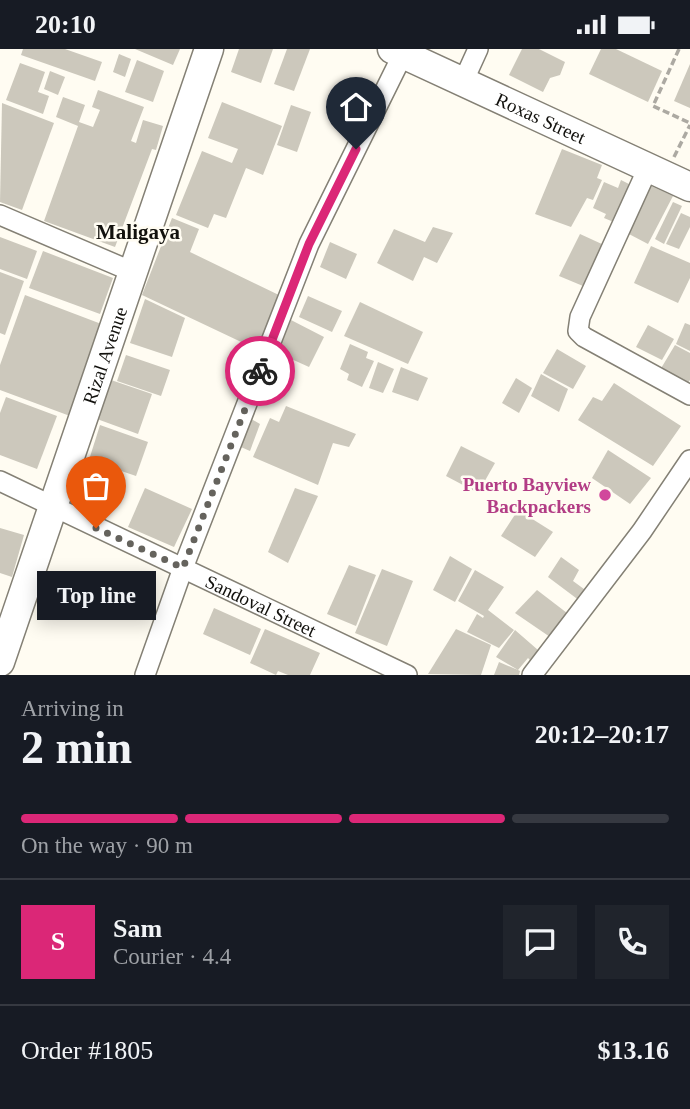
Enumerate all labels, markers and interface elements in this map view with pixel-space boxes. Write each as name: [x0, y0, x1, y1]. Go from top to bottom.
text: 20:10: [35, 10, 96, 39]
pin: [326, 77, 386, 149]
icon: home: [337, 88, 375, 126]
street label: Roxas Street: [493, 88, 590, 148]
district label: Maligaya: [96, 220, 180, 244]
street label: Rizal Avenue: [78, 304, 131, 407]
courier: [225, 336, 295, 406]
icon: bike: [241, 352, 279, 390]
pin: [66, 456, 126, 528]
icon: bag: [77, 467, 115, 505]
place label: Puerto Bayview Backpackers: [463, 474, 591, 517]
marker: Puerto Bayview Backpackers: [597, 487, 613, 503]
callout: Top line: [36, 570, 156, 619]
street label: Sandoval Street: [202, 570, 320, 641]
text: Top line: [57, 583, 136, 608]
text: Arriving in: [21, 696, 124, 721]
text: 20:12–20:17: [535, 720, 669, 749]
text: 2 min: [21, 722, 132, 773]
text: On the way · 90 m: [21, 833, 193, 858]
button: chat: [503, 905, 577, 979]
button: phone: [595, 905, 669, 979]
text: Sam: [113, 914, 162, 943]
text: S: [51, 927, 65, 956]
text: Courier · 4.4: [113, 944, 231, 969]
text: Order #1805: [21, 1036, 153, 1065]
text: $13.16: [598, 1036, 669, 1065]

